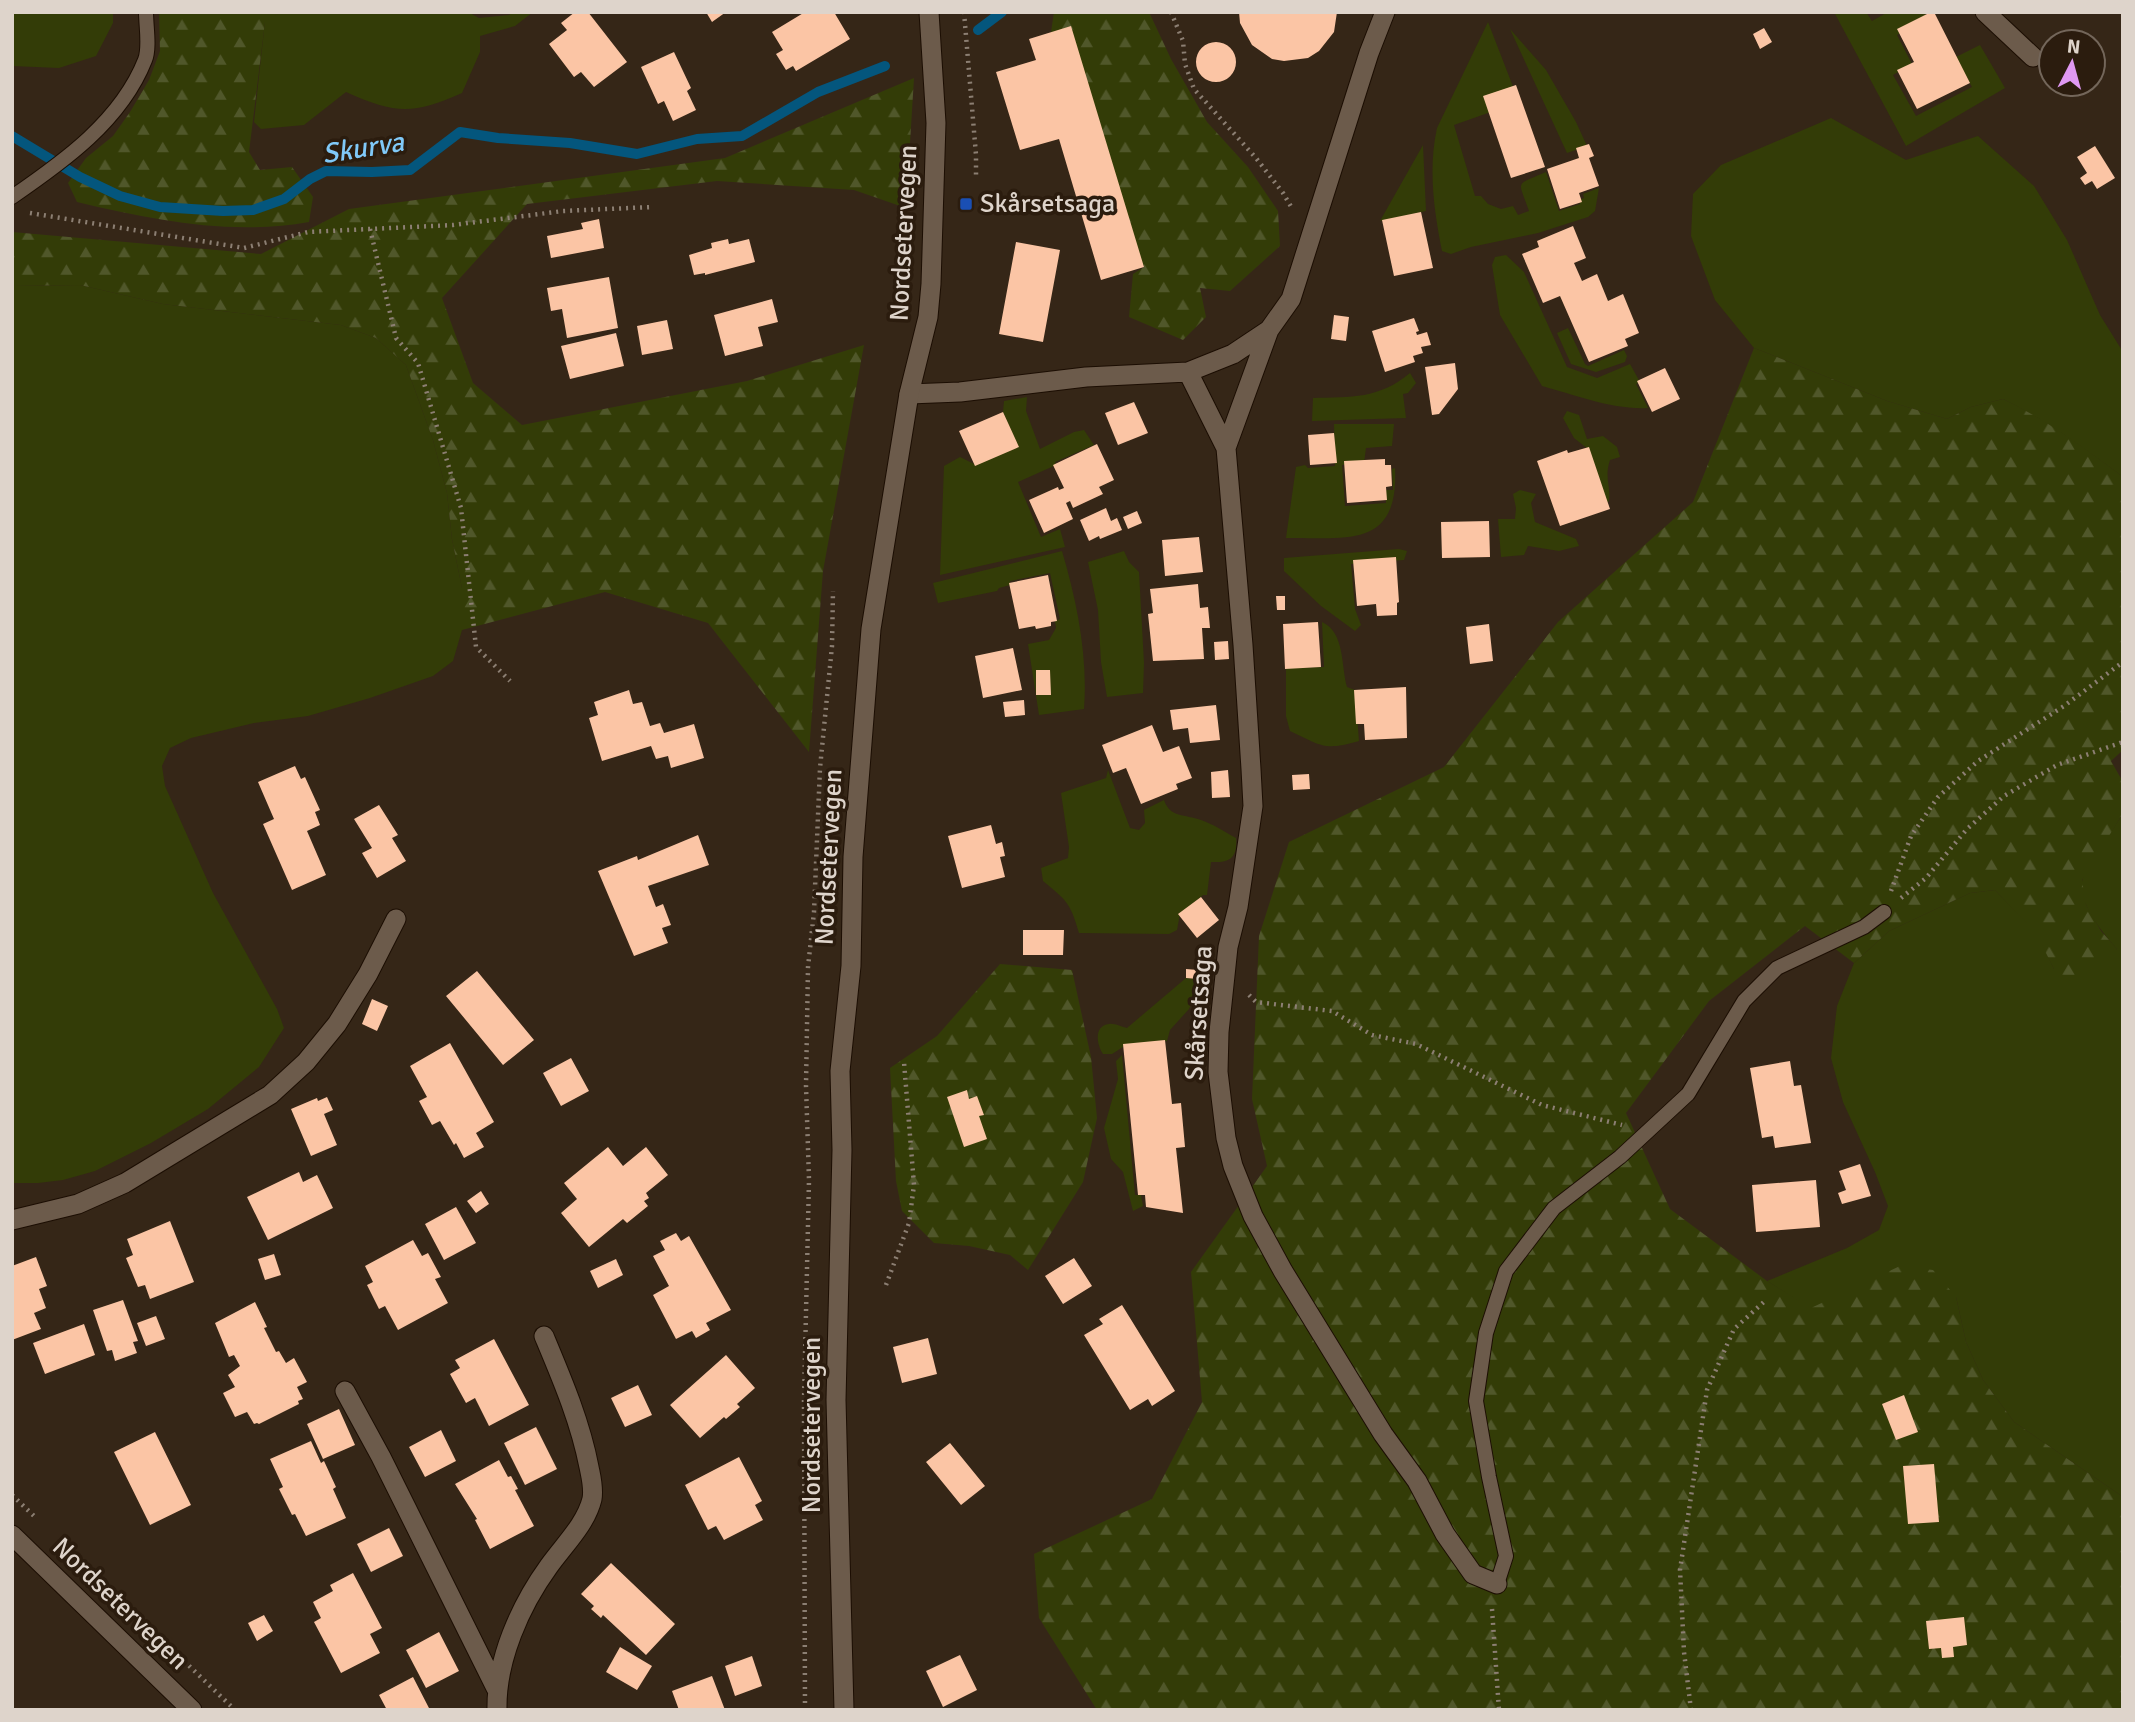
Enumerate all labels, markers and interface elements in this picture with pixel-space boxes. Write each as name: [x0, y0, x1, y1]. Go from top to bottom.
north arrow: [2037, 28, 2107, 98]
text: N: [2066, 34, 2081, 60]
water label: Skurva: [320, 125, 407, 171]
street label: Nordsetervegen: [883, 144, 925, 322]
place label: Skårsetsaga: [980, 188, 1115, 220]
marker: Skårsetsaga: [958, 196, 974, 212]
street label: Nordsetervegen: [808, 768, 850, 946]
street label: Skårsetsaga: [1178, 945, 1220, 1081]
street label: Nordsetervegen: [796, 1337, 828, 1513]
street label: Nordsetervegen: [45, 1531, 195, 1677]

